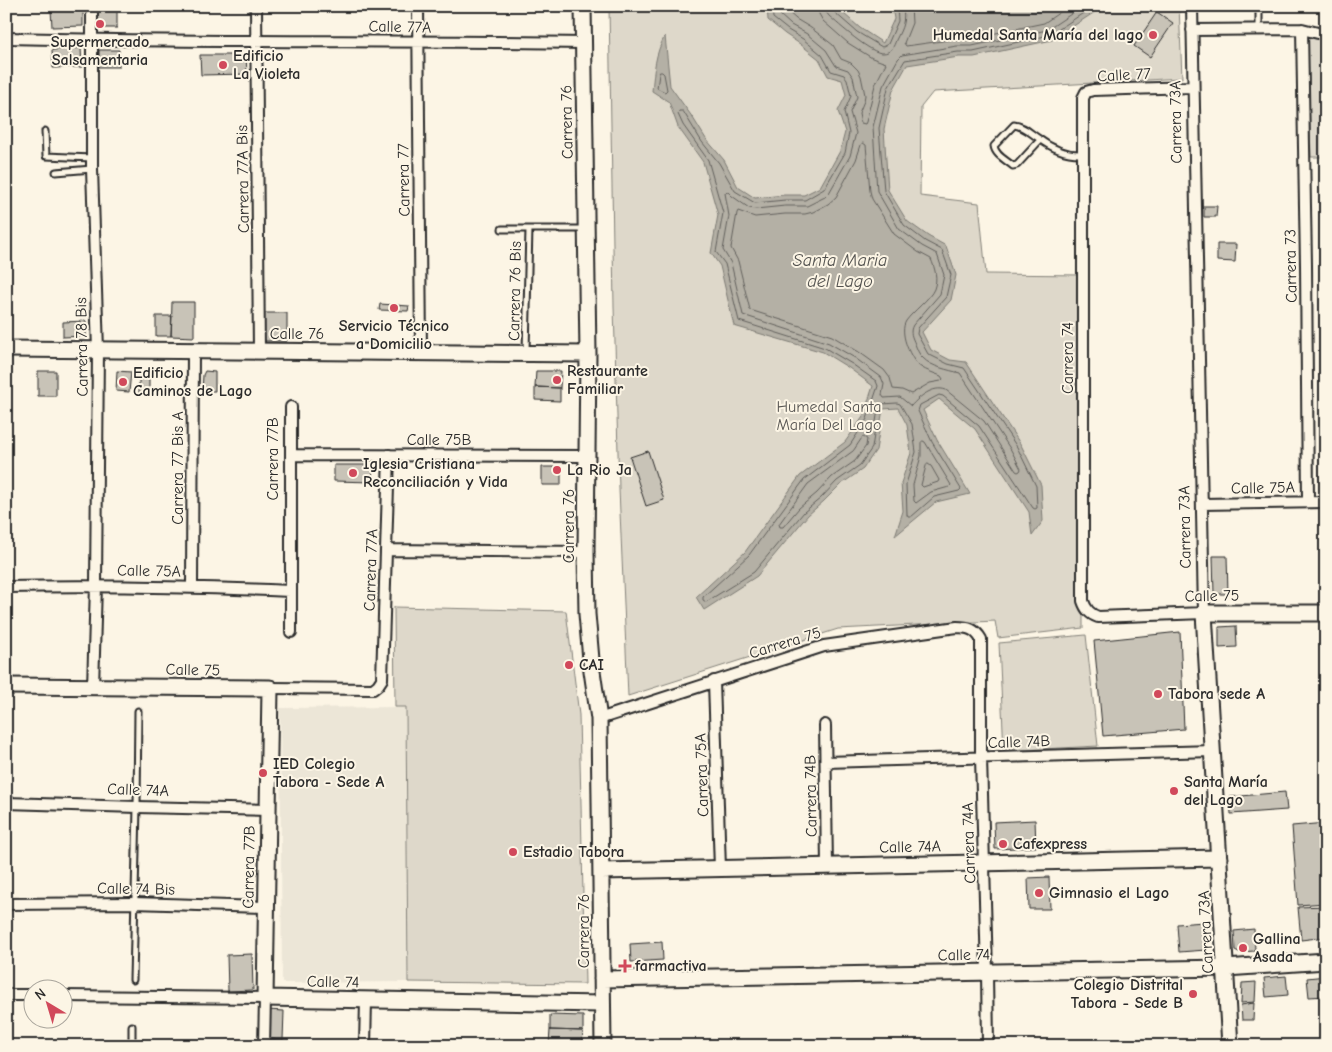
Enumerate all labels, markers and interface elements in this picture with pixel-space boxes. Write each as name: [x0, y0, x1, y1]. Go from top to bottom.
street label: Calle 77A: [368, 17, 432, 37]
marker: Supermercado Salsamentaria: [94, 18, 106, 30]
place label: Humedal Santa María del lago: [933, 26, 1143, 44]
marker: Humedal Santa María del lago: [1147, 29, 1159, 41]
place label: Supermercado Salsamentaria: [51, 33, 149, 69]
place label: Edificio La Violeta: [233, 47, 300, 83]
marker: Edificio La Violeta: [217, 59, 229, 71]
street label: Calle 77: [1097, 65, 1152, 85]
street label: Carrera 73A: [1166, 80, 1186, 164]
street label: Carrera 76: [557, 85, 577, 159]
street label: Carrera 77A Bis: [233, 124, 253, 233]
street label: Carrera 77: [394, 143, 414, 217]
street label: Carrera 73: [1281, 229, 1301, 303]
street label: Carrera 76 Bis: [505, 241, 525, 341]
water label: Santa Maria del Lago: [793, 250, 887, 292]
street label: Carrera 78 Bis: [72, 297, 92, 397]
marker: Servicio Técnico a Domicilio: [388, 302, 400, 314]
place label: Servicio Técnico a Domicilio: [339, 317, 449, 353]
street label: Carrera 74: [1059, 322, 1077, 394]
street label: Calle 76: [270, 325, 324, 343]
place label: Restaurante Familiar: [567, 362, 648, 398]
place label: Edificio Caminos de Lago: [133, 364, 252, 400]
marker: Restaurante Familiar: [551, 374, 563, 386]
marker: Edificio Caminos de Lago: [117, 376, 129, 388]
park label: Humedal Santa María Del Lago: [776, 398, 882, 434]
street label: Carrera 77 Bis A: [169, 411, 187, 525]
street label: Carrera 77B: [264, 417, 282, 501]
street label: Calle 75B: [407, 431, 471, 449]
place label: Iglesia Cristiana Reconciliación y Vida: [363, 455, 508, 491]
place label: La Rio Ja: [567, 461, 632, 479]
marker: La Rio Ja: [551, 464, 563, 476]
marker: Iglesia Cristiana Reconciliación y Vida: [347, 467, 359, 479]
street label: Calle 75A: [1231, 478, 1295, 498]
street label: Carrera 73A: [1175, 485, 1195, 569]
street label: Carrera 76: [560, 489, 578, 563]
street label: Carrera 77A: [361, 528, 381, 612]
street label: Calle 75A: [117, 561, 181, 581]
street label: Calle 75: [1184, 587, 1240, 605]
street label: Carrera 75: [747, 624, 823, 662]
place label: CAI: [579, 656, 604, 674]
marker: CAI: [563, 659, 575, 671]
street label: Calle 75: [165, 661, 221, 679]
place label: Tabora sede A: [1168, 685, 1265, 703]
marker: Tabora sede A: [1152, 688, 1164, 700]
street label: Calle 74B: [988, 732, 1051, 752]
street label: Carrera 75A: [692, 733, 712, 817]
place label: IED Colegio Tabora - Sede A: [273, 755, 384, 791]
street label: Carrera 74B: [801, 755, 821, 837]
marker: IED Colegio Tabora - Sede A: [257, 767, 269, 779]
place label: Santa María del Lago: [1184, 773, 1268, 809]
street label: Calle 74A: [107, 780, 169, 800]
marker: Santa María del Lago: [1168, 785, 1180, 797]
street label: Carrera 74A: [959, 802, 979, 884]
street label: Carrera 77B: [239, 825, 259, 909]
place label: Cafexpress: [1013, 835, 1087, 853]
street label: Calle 74A: [879, 837, 941, 857]
marker: Cafexpress: [997, 838, 1009, 850]
place label: Estadio Tabora: [523, 843, 625, 861]
marker: Estadio Tabora: [507, 846, 519, 858]
street label: Calle 74 Bis: [97, 879, 176, 899]
place label: Gimnasio el Lago: [1049, 884, 1169, 902]
marker: Gimnasio el Lago: [1033, 887, 1045, 899]
street label: Carrera 73A: [1195, 890, 1217, 974]
street label: Carrera 76: [575, 894, 593, 968]
place label: Gallina Asada: [1253, 930, 1301, 966]
marker: Gallina Asada: [1237, 942, 1249, 954]
street label: Calle 74: [938, 946, 990, 964]
place label: farmactiva: [634, 957, 707, 975]
marker: farmactiva: [619, 960, 631, 972]
street label: Calle 74: [307, 973, 359, 991]
place label: Colegio Distrital Tabora - Sede B: [1071, 976, 1183, 1012]
north arrow: [22, 980, 72, 1030]
text: N: [31, 985, 49, 1004]
marker: Colegio Distrital Tabora - Sede B: [1187, 988, 1199, 1000]

